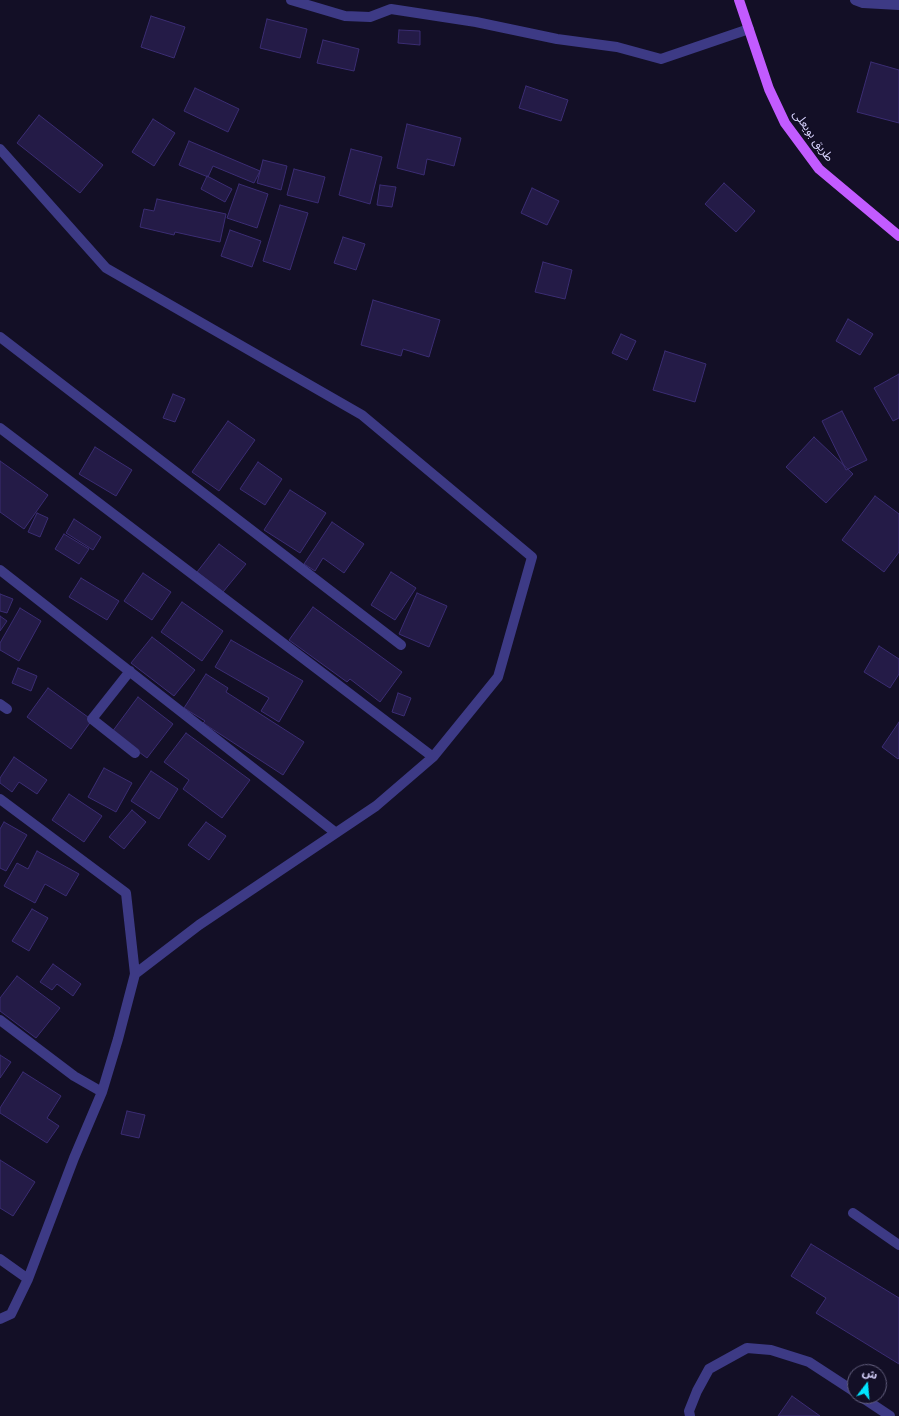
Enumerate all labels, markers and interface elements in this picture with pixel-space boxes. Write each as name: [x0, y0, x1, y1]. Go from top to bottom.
street label: طريق بويعلى: [790, 107, 836, 165]
north arrow: [847, 1364, 887, 1404]
text: ش: [861, 1364, 879, 1382]

